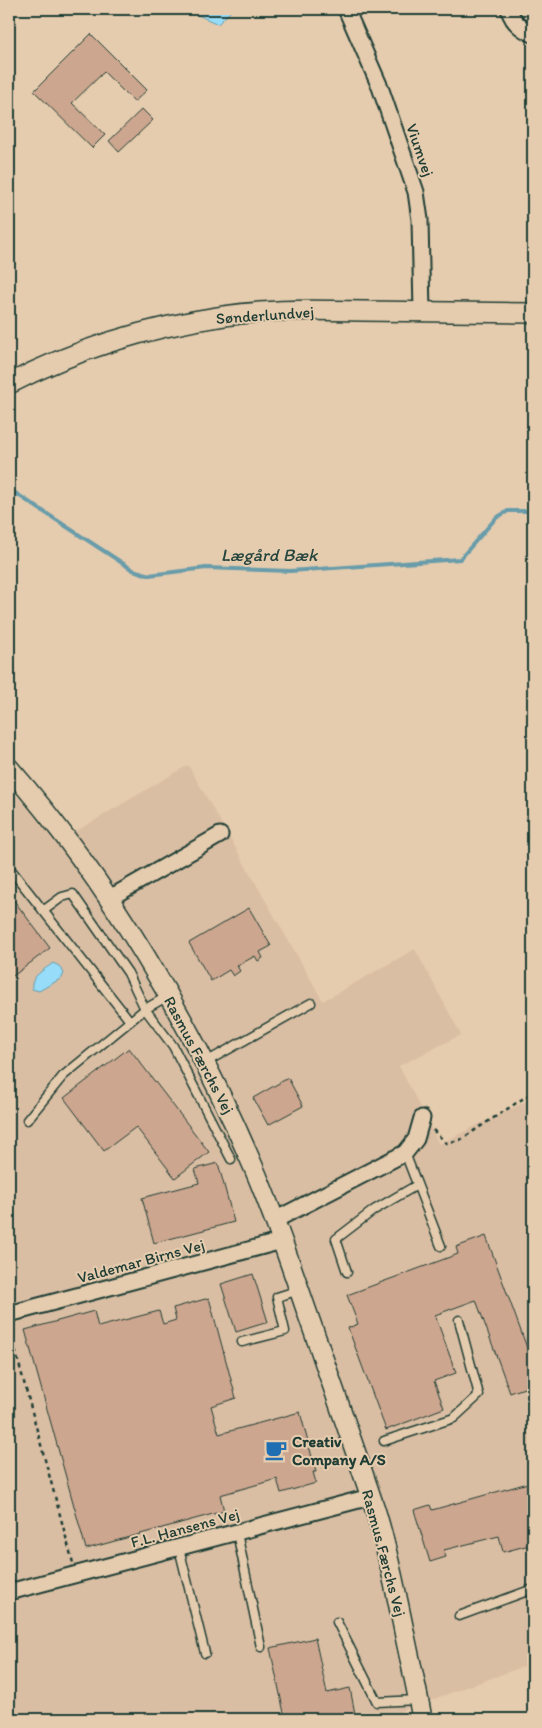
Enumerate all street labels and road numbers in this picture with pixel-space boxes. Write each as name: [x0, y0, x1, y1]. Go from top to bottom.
street label: Viumvej: [402, 121, 438, 179]
street label: Sønderlundvej: [215, 302, 315, 328]
street label: Rasmus Færchs Vej: [160, 993, 238, 1117]
street label: Valdemar Birns Vej: [75, 1235, 207, 1287]
street label: Rasmus Færchs Vej: [358, 1487, 410, 1619]
street label: F.L. Hansens Vej: [129, 1504, 241, 1552]

